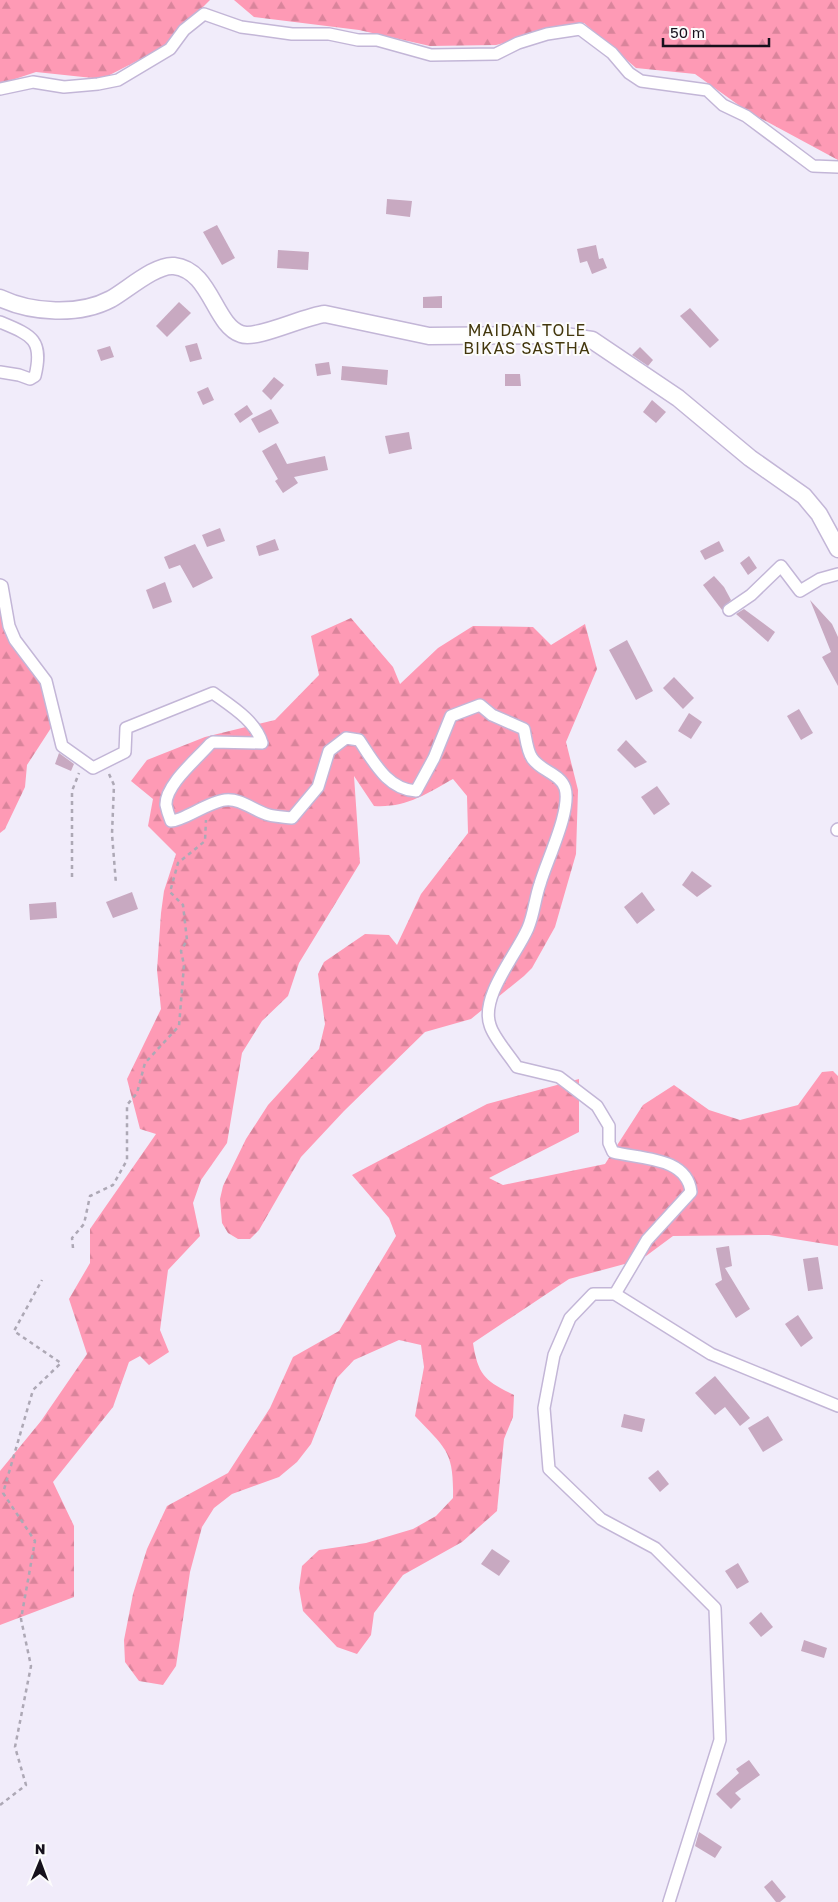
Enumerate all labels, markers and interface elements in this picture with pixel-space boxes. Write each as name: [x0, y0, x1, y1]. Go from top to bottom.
scale bar: [663, 15, 769, 47]
text: 50 m: [670, 23, 705, 41]
district label: MAIDAN TOLE BIKAS SASTHA: [463, 320, 591, 358]
north arrow: [15, 1837, 65, 1887]
text: N: [35, 1840, 46, 1857]

